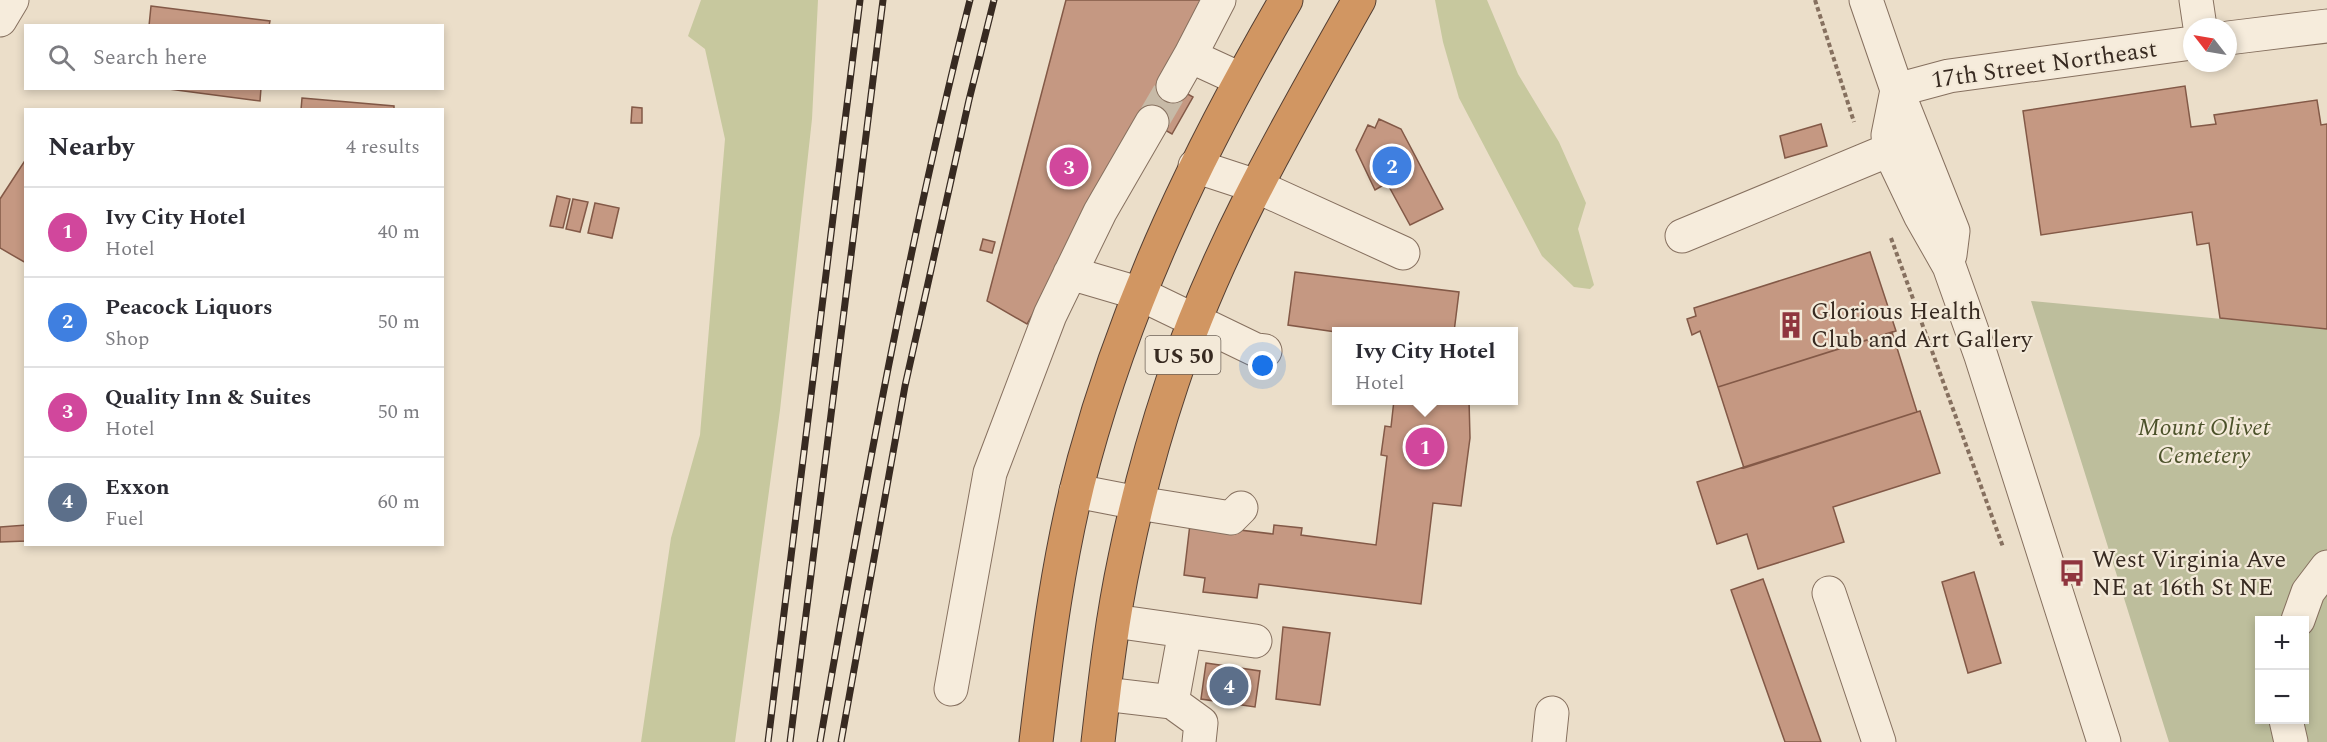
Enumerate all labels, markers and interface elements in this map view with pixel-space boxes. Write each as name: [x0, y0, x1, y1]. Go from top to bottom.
north arrow: [2183, 18, 2237, 72]
search box: [24, 24, 444, 90]
street label: 17th Street Northeast: [1929, 31, 2159, 99]
icon: search: [45, 41, 78, 74]
text: Search here: [93, 41, 207, 74]
text: Nearby: [48, 127, 134, 167]
text: 4 results: [346, 132, 420, 162]
pin: 3: [1050, 144, 1088, 190]
pin: 2: [1372, 144, 1412, 188]
text: Ivy City Hotel: [105, 201, 246, 234]
text: 1: [62, 217, 73, 247]
text: 40 m: [378, 217, 420, 247]
text: Hotel: [105, 234, 155, 264]
text: Peacock Liquors: [105, 291, 273, 324]
place label: Glorious Health Club and Art Gallery: [1811, 294, 2034, 358]
text: 2: [62, 307, 73, 337]
text: 50 m: [378, 307, 420, 337]
building icon: Glorious Health Club and Art Gallery: [1776, 310, 1806, 340]
text: Shop: [105, 324, 149, 354]
popup: [1332, 327, 1518, 405]
text: Ivy City Hotel: [1355, 335, 1495, 368]
road number: US 50: [1146, 336, 1220, 374]
your location: [1248, 351, 1277, 380]
text: Hotel: [1355, 368, 1404, 398]
text: Quality Inn & Suites: [105, 381, 311, 414]
text: 3: [62, 397, 73, 427]
text: 50 m: [378, 397, 420, 427]
park label: Mount Olivet Cemetery: [2138, 410, 2271, 474]
text: Hotel: [105, 414, 155, 444]
pin: 1: [1406, 424, 1444, 470]
text: Exxon: [105, 471, 170, 504]
text: 4: [62, 487, 73, 517]
text: 60 m: [378, 487, 420, 517]
text: Fuel: [105, 504, 144, 534]
place label: West Virginia Ave NE at 16th St NE: [2092, 542, 2286, 606]
bus stop icon: West Virginia Ave NE at 16th St NE: [2057, 558, 2087, 588]
map controls: [2255, 616, 2309, 724]
button: +: [2255, 616, 2309, 670]
pin: 4: [1210, 664, 1248, 708]
button: −: [2255, 670, 2309, 724]

